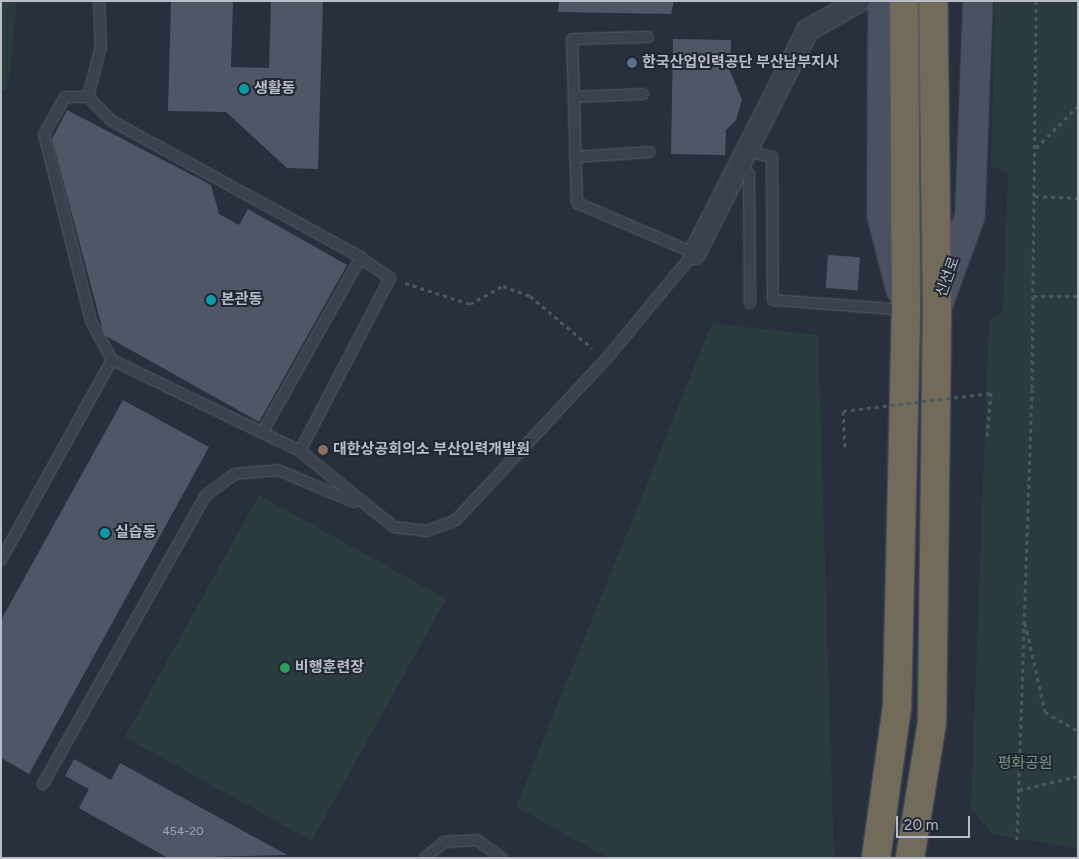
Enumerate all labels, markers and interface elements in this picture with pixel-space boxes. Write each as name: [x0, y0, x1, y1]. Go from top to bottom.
place label: 한국산업인력공단 부산남부지사: [642, 54, 839, 72]
marker: 한국산업인력공단 부산남부지사: [626, 57, 638, 69]
place label: 생활동: [254, 80, 295, 98]
marker: 생활동: [238, 83, 250, 95]
street label: 신선로: [932, 254, 964, 300]
place label: 본관동: [221, 291, 262, 309]
marker: 본관동: [205, 294, 217, 306]
place label: 대한상공회의소 부산인력개발원: [333, 441, 530, 459]
marker: 대한상공회의소 부산인력개발원: [317, 444, 329, 456]
place label: 실습동: [115, 524, 156, 542]
marker: 실습동: [99, 527, 111, 539]
place label: 비행훈련장: [295, 659, 364, 677]
marker: 비행훈련장: [279, 662, 291, 674]
park label: 평화공원: [997, 755, 1053, 773]
scale bar: [899, 806, 973, 838]
text: 20 m: [904, 816, 938, 834]
house number: 454-20: [162, 825, 204, 839]

